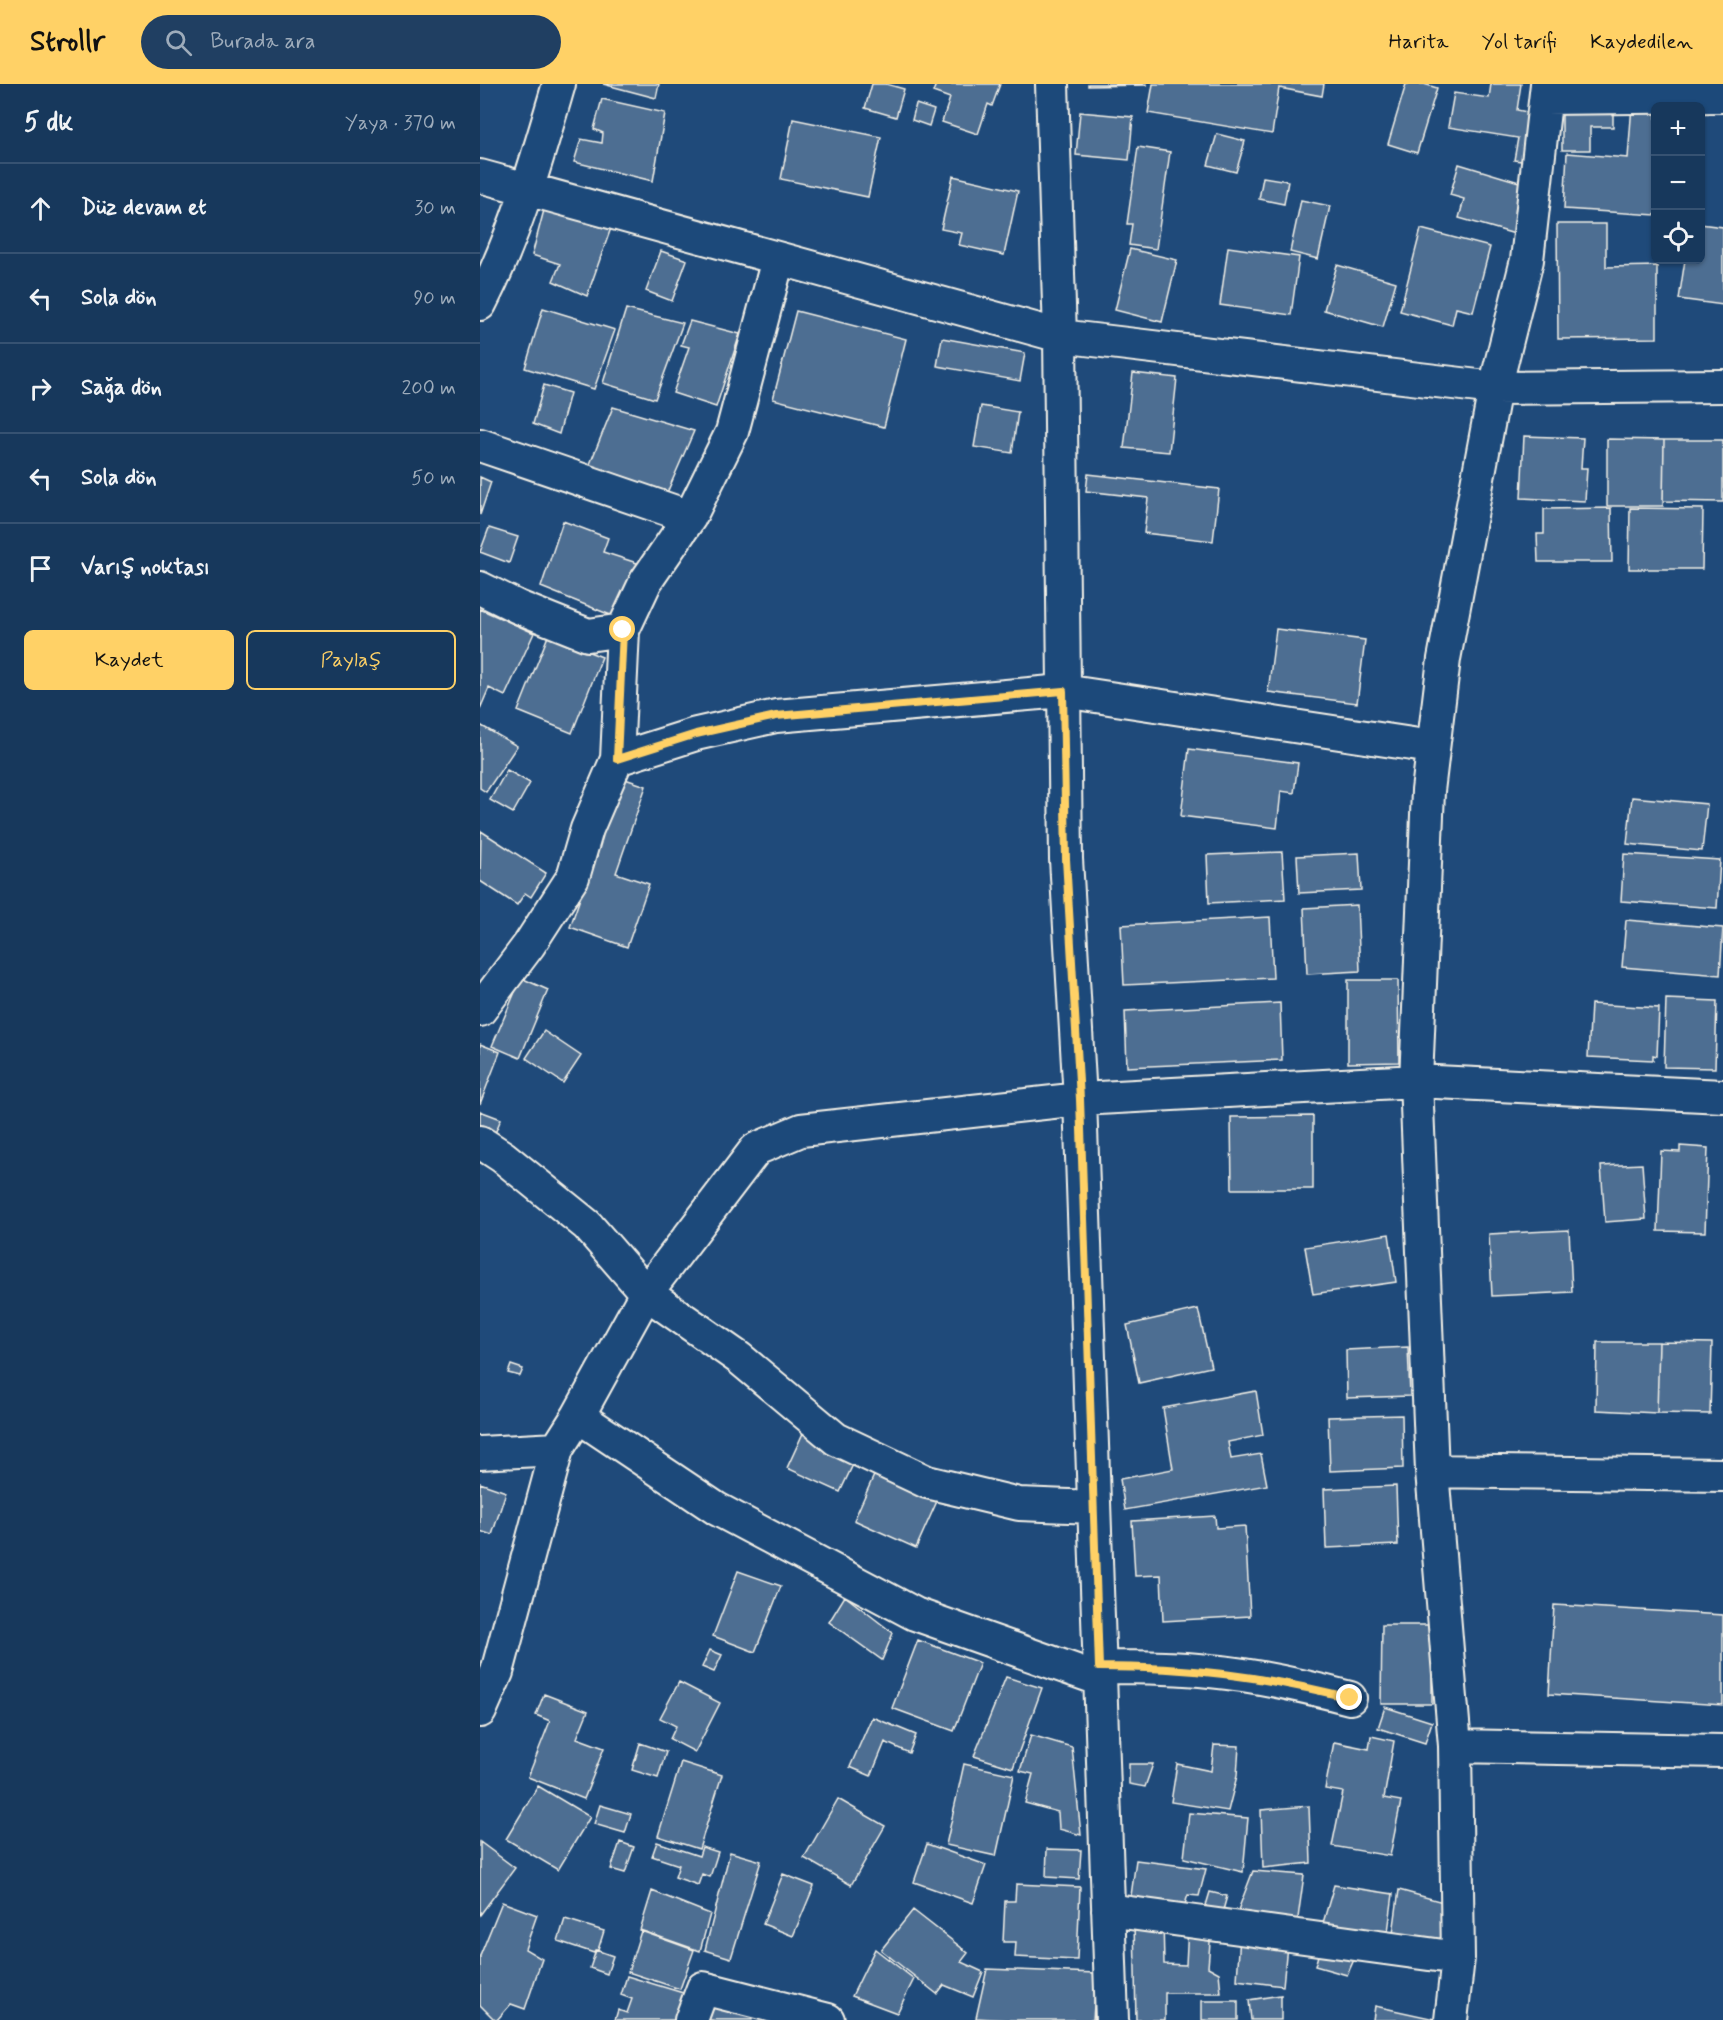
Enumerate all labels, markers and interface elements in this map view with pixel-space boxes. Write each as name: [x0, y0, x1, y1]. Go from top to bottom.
search box: [141, 15, 561, 69]
text: Strollr: [30, 24, 105, 61]
icon: search: [162, 26, 195, 59]
text: Burada ara: [210, 28, 315, 56]
text: Harita: [1388, 28, 1449, 56]
text: Yol tarifi: [1482, 28, 1557, 56]
text: Kaydedilen: [1590, 28, 1693, 56]
map controls: [1651, 102, 1705, 264]
button: +: [1651, 102, 1705, 156]
text: 5 dk: [24, 106, 73, 140]
text: Yaya · 370 m: [345, 110, 456, 137]
button: −: [1651, 156, 1705, 210]
icon: ahead: [24, 192, 57, 225]
text: Düz devam et: [81, 194, 206, 222]
text: 30 m: [414, 195, 456, 222]
button: locate: [1651, 210, 1705, 264]
icon: left: [24, 282, 57, 315]
text: Sola dön: [81, 284, 157, 312]
text: 90 m: [413, 285, 456, 312]
icon: right: [24, 372, 57, 405]
text: Sağa dön: [81, 374, 162, 402]
text: 200 m: [401, 375, 456, 402]
icon: left: [24, 462, 57, 495]
text: Sola dön: [81, 464, 157, 492]
text: 50 m: [411, 465, 456, 492]
icon: arrive: [24, 552, 57, 585]
text: Varış noktası: [81, 554, 210, 582]
route start: [609, 616, 635, 642]
button: Kaydet: [24, 630, 234, 690]
button: Paylaş: [246, 630, 456, 690]
route end: [1336, 1684, 1362, 1710]

